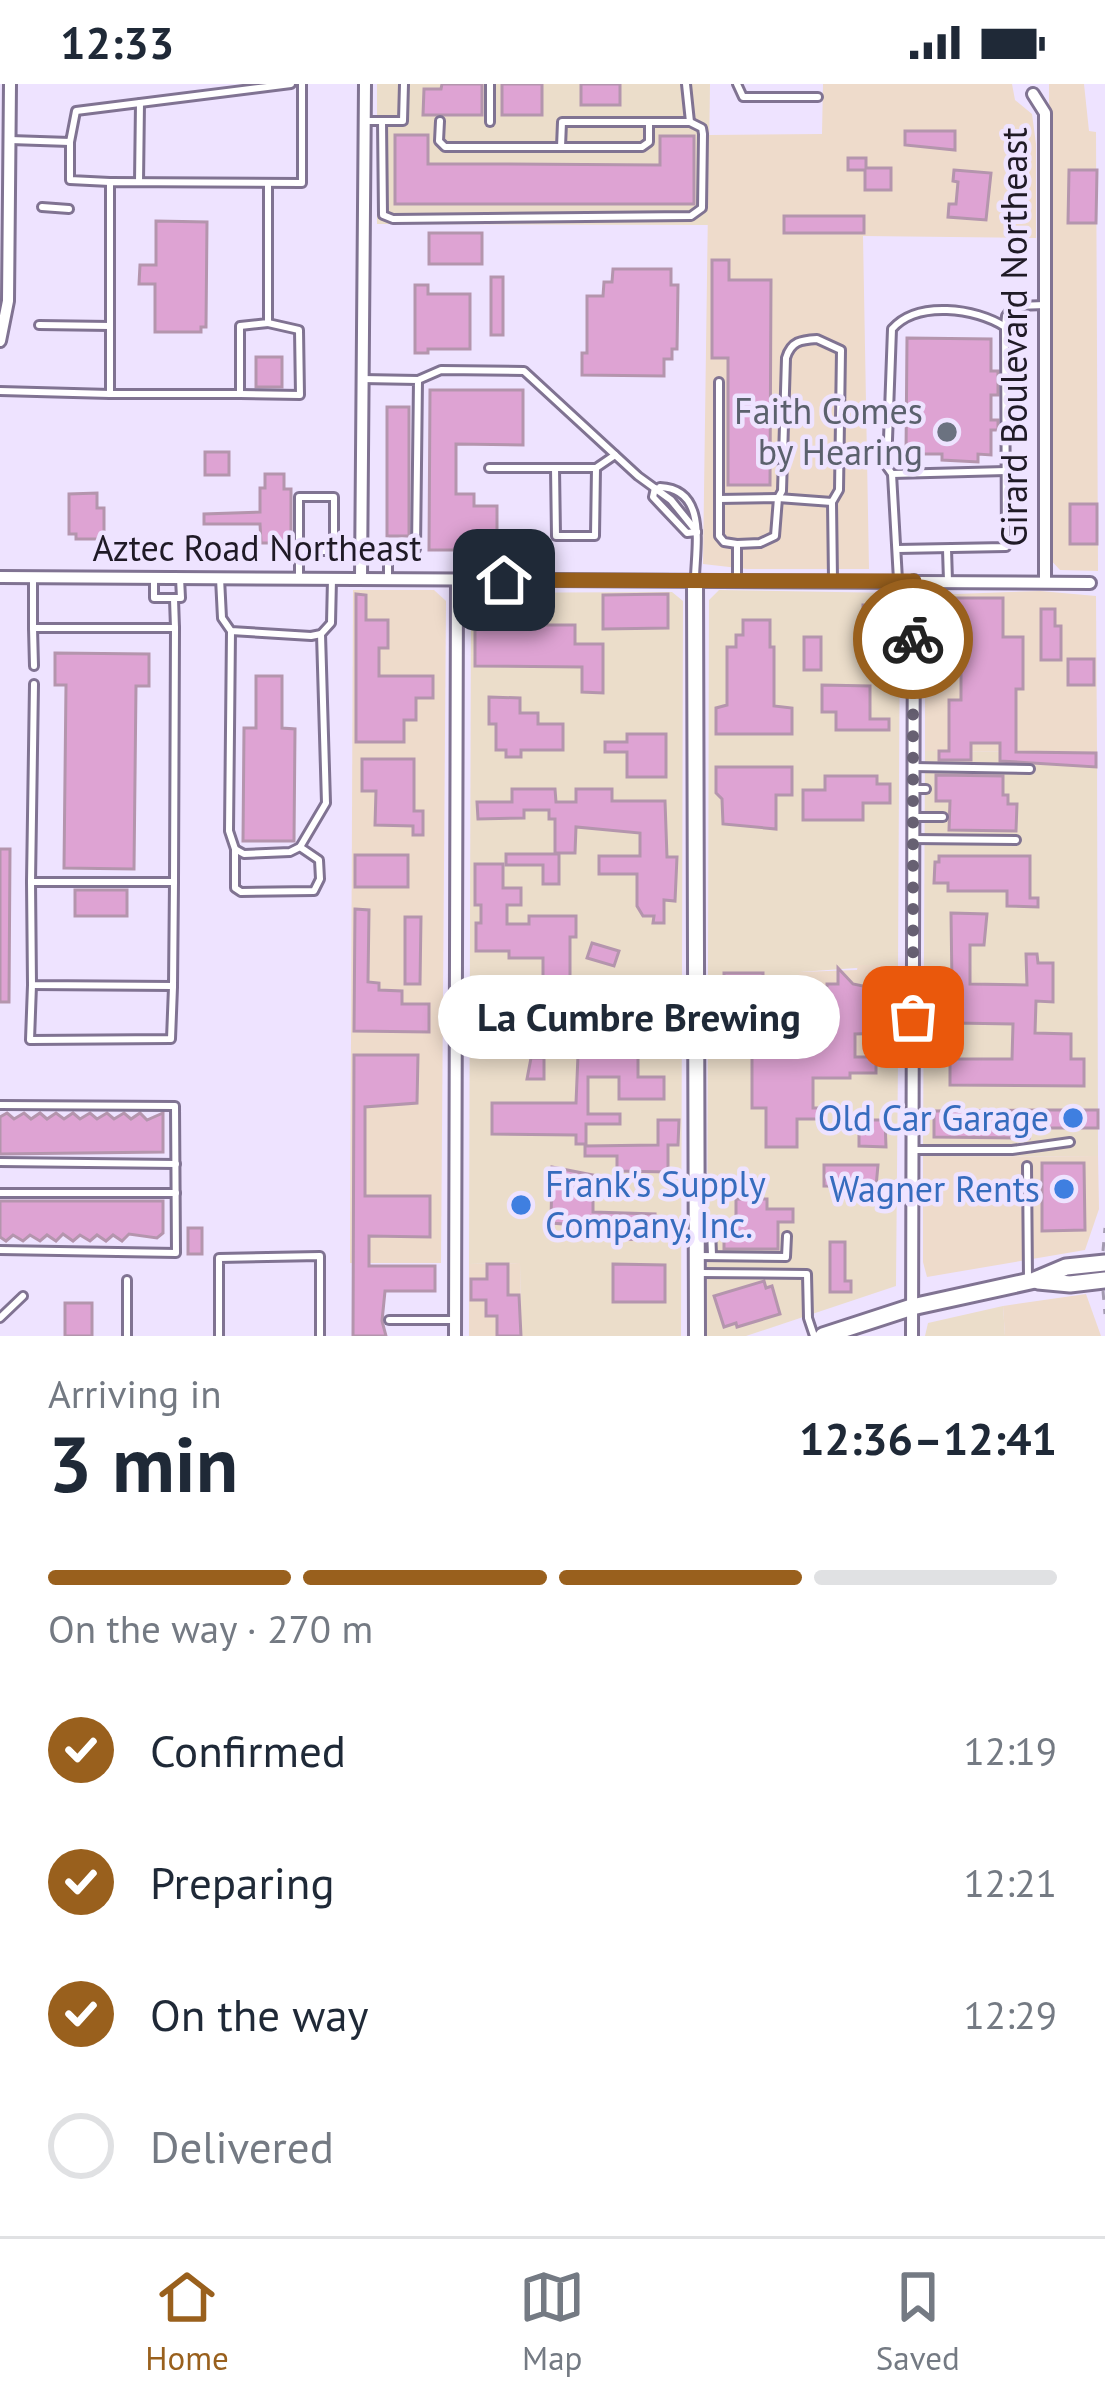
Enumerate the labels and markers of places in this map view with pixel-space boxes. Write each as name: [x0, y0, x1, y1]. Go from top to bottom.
place label: Faith Comes by Hearing: [734, 387, 923, 475]
marker: Faith Comes by Hearing: [934, 419, 960, 445]
pin: [453, 529, 555, 631]
pin: [862, 966, 964, 1068]
callout: La Cumbre Brewing: [439, 975, 841, 1059]
place label: Old Car Garage: [818, 1094, 1049, 1141]
marker: Old Car Garage: [1060, 1105, 1086, 1131]
place label: Frank's Supply Company, Inc.: [545, 1160, 766, 1248]
place label: Wagner Rents: [830, 1165, 1040, 1212]
marker: Wagner Rents: [1051, 1176, 1077, 1202]
marker: Frank's Supply Company, Inc.: [508, 1192, 534, 1218]

